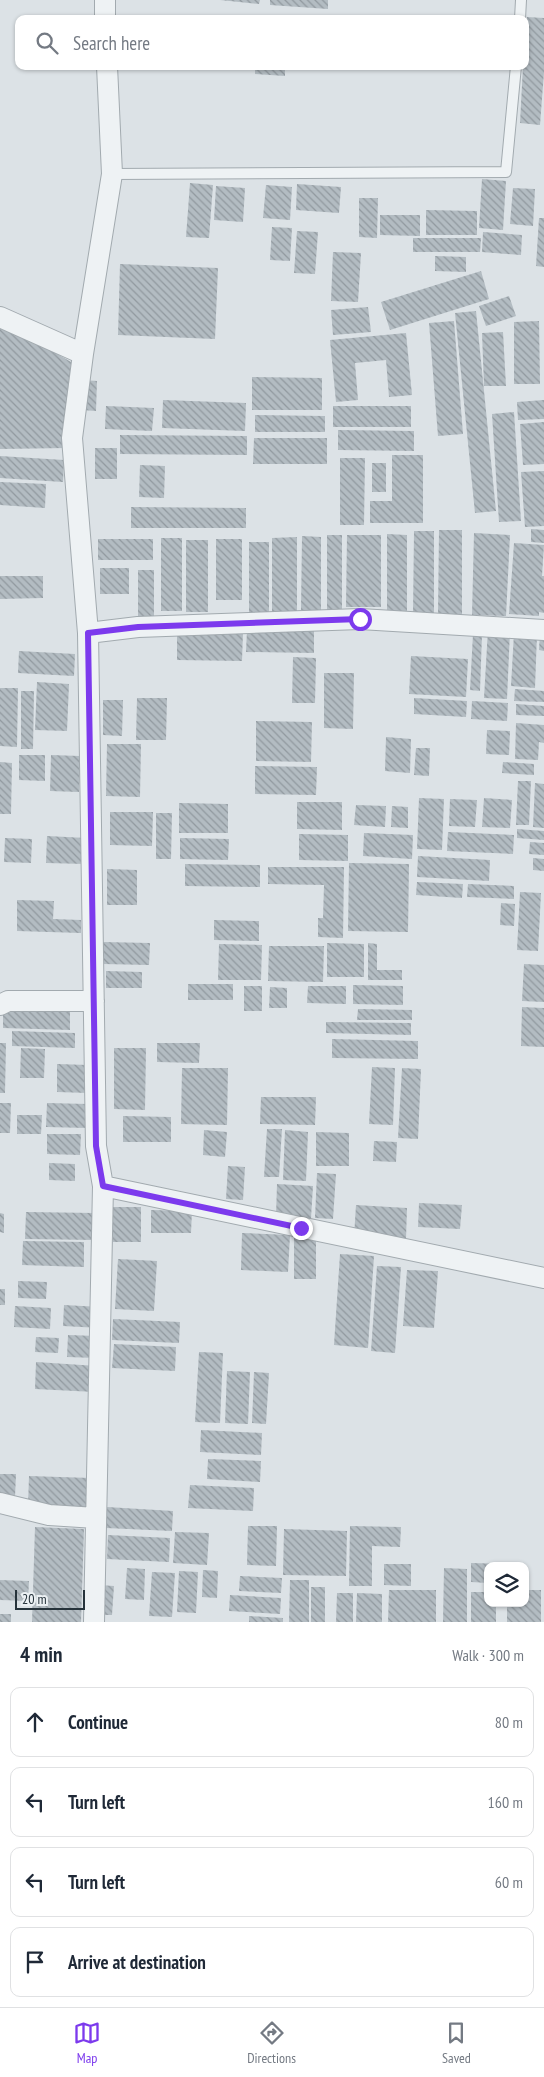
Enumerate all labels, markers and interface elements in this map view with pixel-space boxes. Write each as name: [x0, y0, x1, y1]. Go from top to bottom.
search box: [15, 15, 529, 70]
icon: search: [33, 29, 61, 57]
text: Search here: [73, 31, 150, 55]
route start: [349, 608, 372, 631]
route end: [290, 1217, 313, 1240]
map controls: [484, 1562, 529, 1607]
button: layers: [484, 1562, 529, 1607]
scale bar: [15, 1587, 85, 1610]
text: 20 m: [22, 1590, 47, 1608]
text: 4 min: [20, 1641, 62, 1668]
text: Walk · 300 m: [452, 1645, 524, 1665]
icon: ahead: [21, 1708, 49, 1736]
text: Continue: [68, 1710, 128, 1734]
text: 80 m: [495, 1712, 523, 1732]
icon: left: [21, 1788, 49, 1816]
text: Turn left: [68, 1790, 125, 1814]
text: 160 m: [488, 1792, 523, 1812]
icon: left: [21, 1868, 49, 1896]
text: Turn left: [68, 1870, 125, 1894]
text: 60 m: [495, 1872, 523, 1892]
icon: arrive: [21, 1948, 49, 1976]
text: Arrive at destination: [68, 1950, 206, 1974]
tab: Map: [73, 2019, 101, 2067]
tab: Directions: [247, 2019, 296, 2067]
tab: Saved: [442, 2019, 471, 2067]

